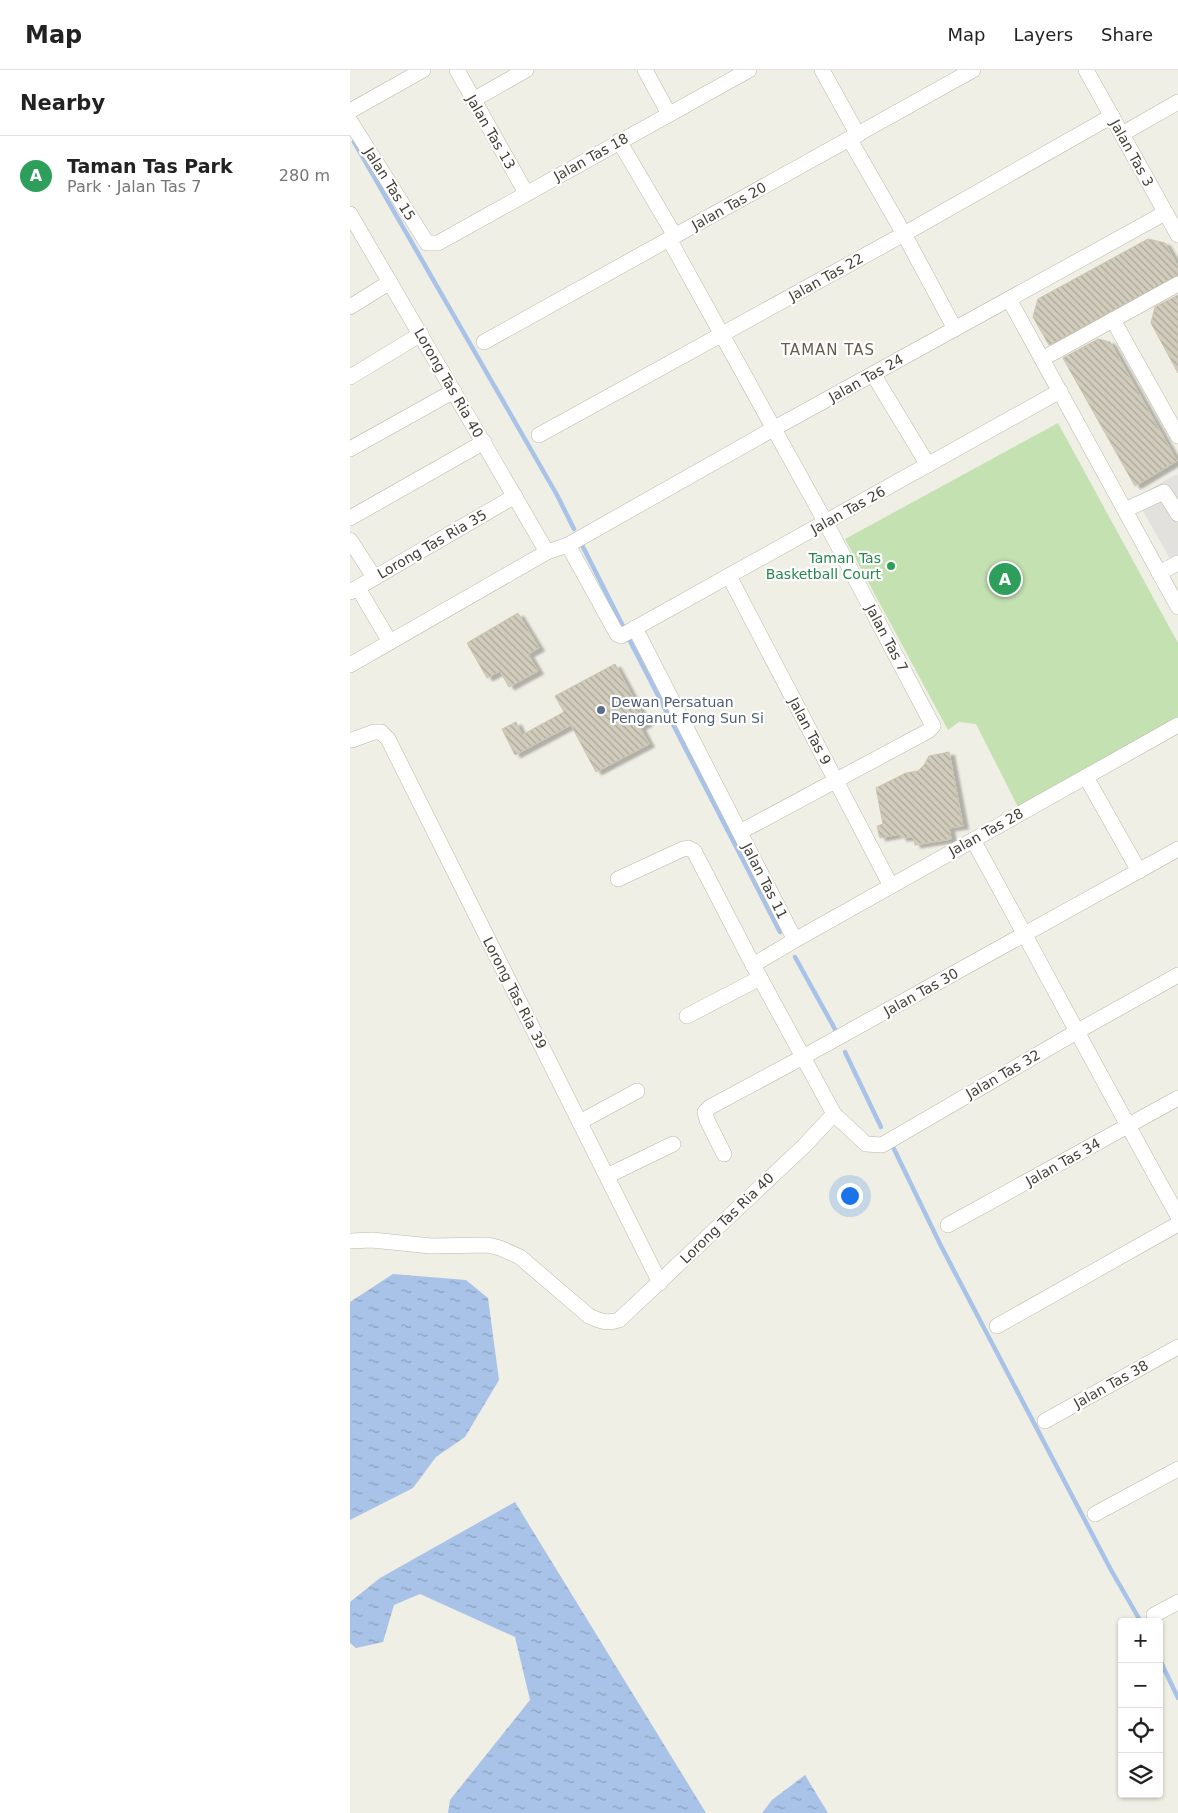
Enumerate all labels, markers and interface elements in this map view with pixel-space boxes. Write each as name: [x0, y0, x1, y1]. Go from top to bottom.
text: Map: [25, 21, 82, 49]
text: Map: [947, 24, 985, 45]
text: Layers: [1013, 24, 1073, 45]
text: Share: [1101, 24, 1153, 45]
text: Nearby: [20, 91, 105, 115]
street label: Jalan Tas 13: [463, 91, 519, 172]
street label: Jalan Tas 3: [1107, 116, 1157, 189]
street label: Jalan Tas 18: [550, 130, 631, 185]
street label: Jalan Tas 15: [361, 144, 419, 223]
text: Taman Tas Park: [67, 155, 233, 177]
text: A: [30, 166, 42, 185]
text: 280 m: [279, 166, 330, 185]
text: Park · Jalan Tas 7: [67, 177, 201, 196]
street label: Jalan Tas 20: [688, 179, 769, 234]
street label: Jalan Tas 22: [785, 250, 866, 305]
street label: Lorong Tas Ria 40: [411, 326, 487, 440]
district label: TAMAN TAS: [780, 341, 875, 359]
street label: Jalan Tas 24: [825, 351, 906, 406]
street label: Jalan Tas 26: [807, 483, 888, 538]
street label: Lorong Tas Ria 35: [375, 506, 489, 582]
place label: Taman Tas Basketball Court: [766, 550, 882, 582]
marker: Taman Tas Basketball Court: [885, 560, 897, 572]
pin: A: [989, 560, 1021, 598]
street label: Jalan Tas 7: [862, 601, 911, 674]
place label: Dewan Persatuan Penganut Fong Sun Si: [611, 694, 764, 726]
street label: Jalan Tas 9: [785, 694, 834, 767]
marker: Dewan Persatuan Penganut Fong Sun Si: [595, 704, 607, 716]
street label: Jalan Tas 28: [945, 805, 1026, 860]
street label: Jalan Tas 11: [739, 840, 791, 922]
street label: Lorong Tas Ria 39: [480, 934, 550, 1052]
street label: Jalan Tas 30: [880, 965, 961, 1020]
street label: Jalan Tas 32: [962, 1046, 1043, 1102]
street label: Jalan Tas 34: [1022, 1135, 1103, 1190]
street label: Lorong Tas Ria 40: [677, 1169, 777, 1267]
your location: [837, 1183, 863, 1209]
street label: Jalan Tas 38: [1070, 1357, 1151, 1412]
map controls: [1118, 1618, 1163, 1798]
button: +: [1118, 1618, 1163, 1663]
button: −: [1118, 1663, 1163, 1708]
button: locate: [1118, 1708, 1163, 1753]
button: layers: [1118, 1753, 1163, 1798]

